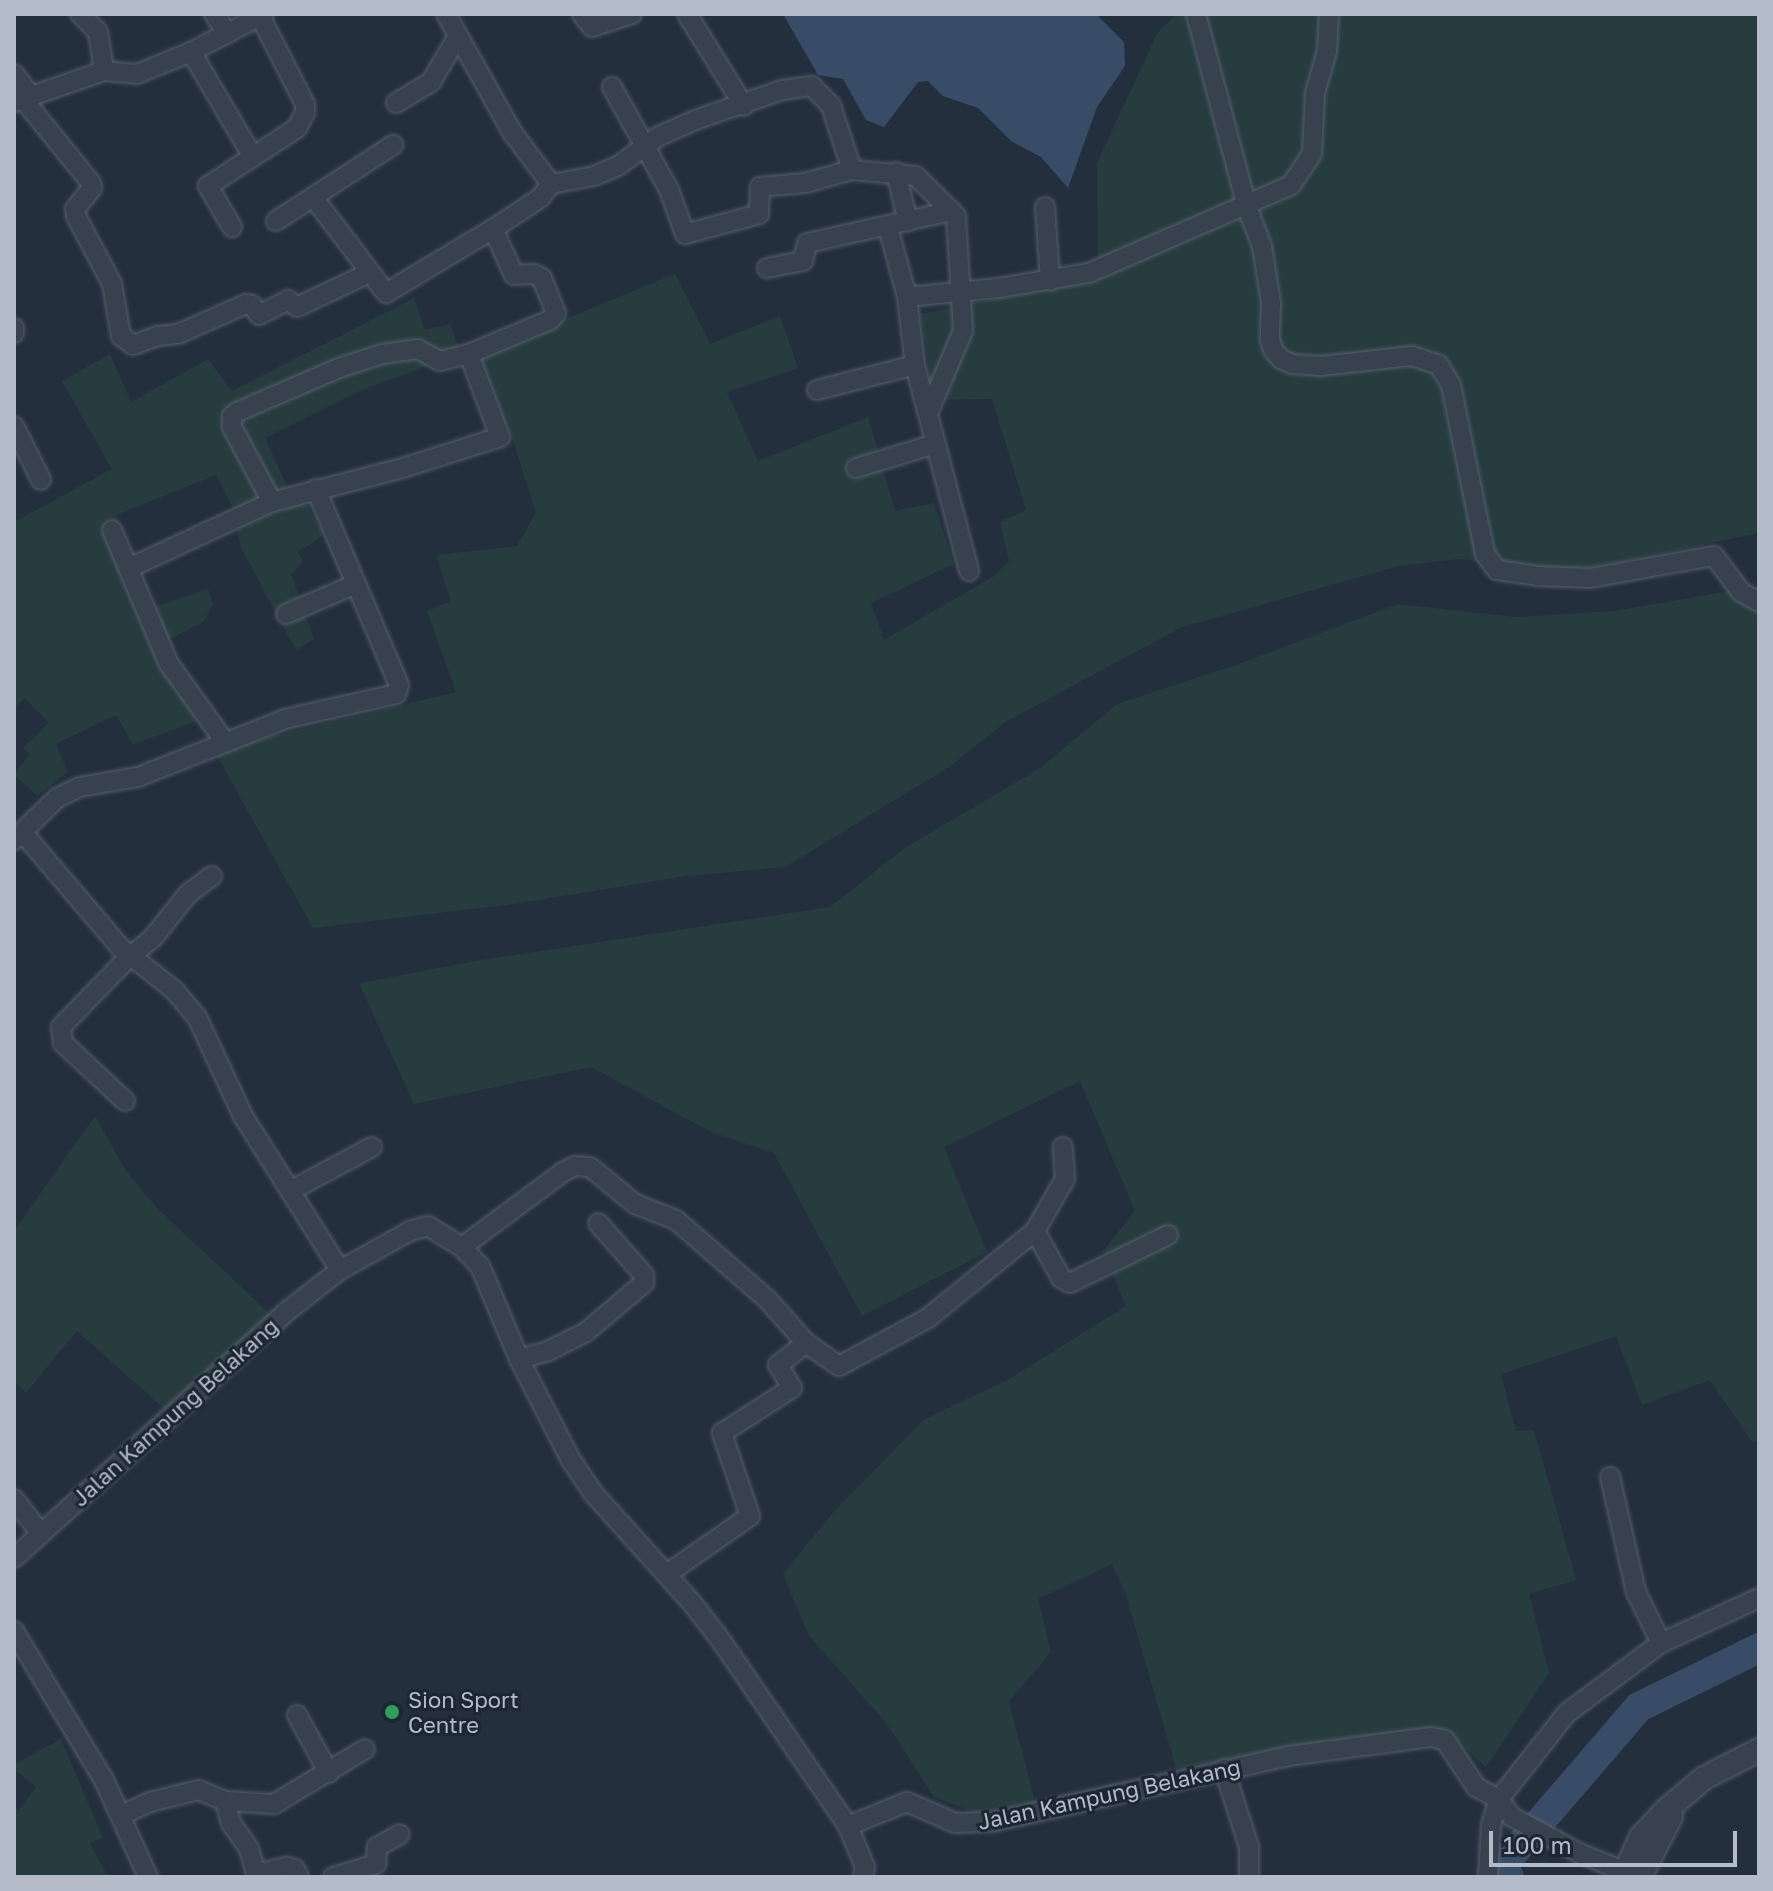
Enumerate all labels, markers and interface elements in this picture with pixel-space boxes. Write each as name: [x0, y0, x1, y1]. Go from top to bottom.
street label: Jalan Kampung Belakang: [67, 1313, 283, 1511]
place label: Sion Sport Centre: [408, 1686, 519, 1738]
marker: Sion Sport Centre: [383, 1703, 401, 1721]
street label: Jalan Kampung Belakang: [975, 1753, 1243, 1835]
scale bar: [1493, 1815, 1741, 1865]
text: 100 m: [1503, 1830, 1572, 1859]

